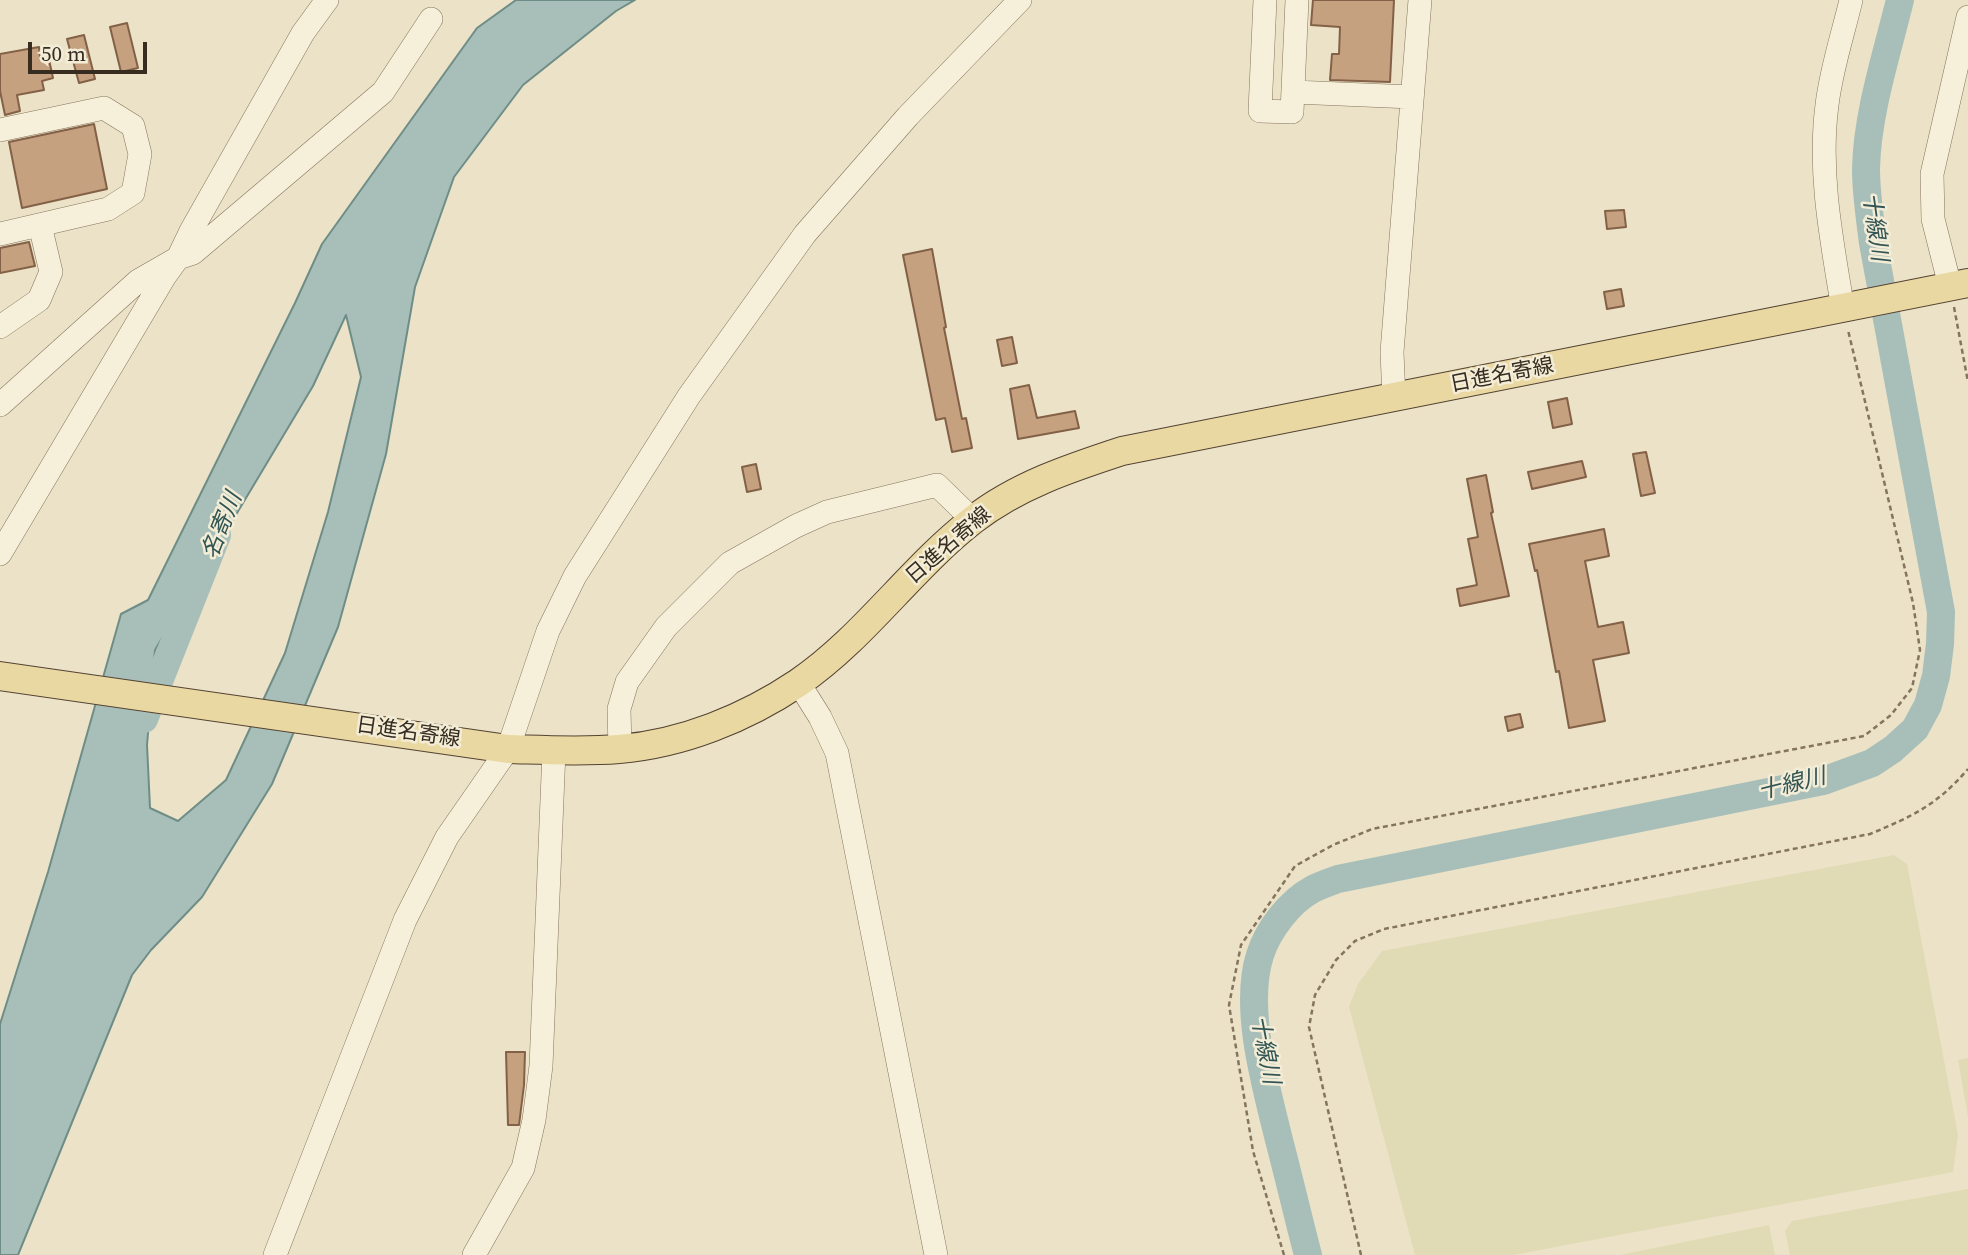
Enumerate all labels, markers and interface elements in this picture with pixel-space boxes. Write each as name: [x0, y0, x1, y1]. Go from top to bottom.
scale bar: [32, 28, 150, 72]
text: 50 m: [41, 39, 86, 68]
water label: 十線川: [1856, 191, 1892, 263]
street label: 日進名寄線: [1448, 354, 1556, 398]
water label: 名寄川: [197, 489, 249, 563]
street label: 日進名寄線: [901, 502, 997, 590]
street label: 日進名寄線: [354, 713, 462, 753]
water label: 十線川: [1755, 763, 1829, 807]
water label: 十線川: [1244, 1014, 1284, 1086]

